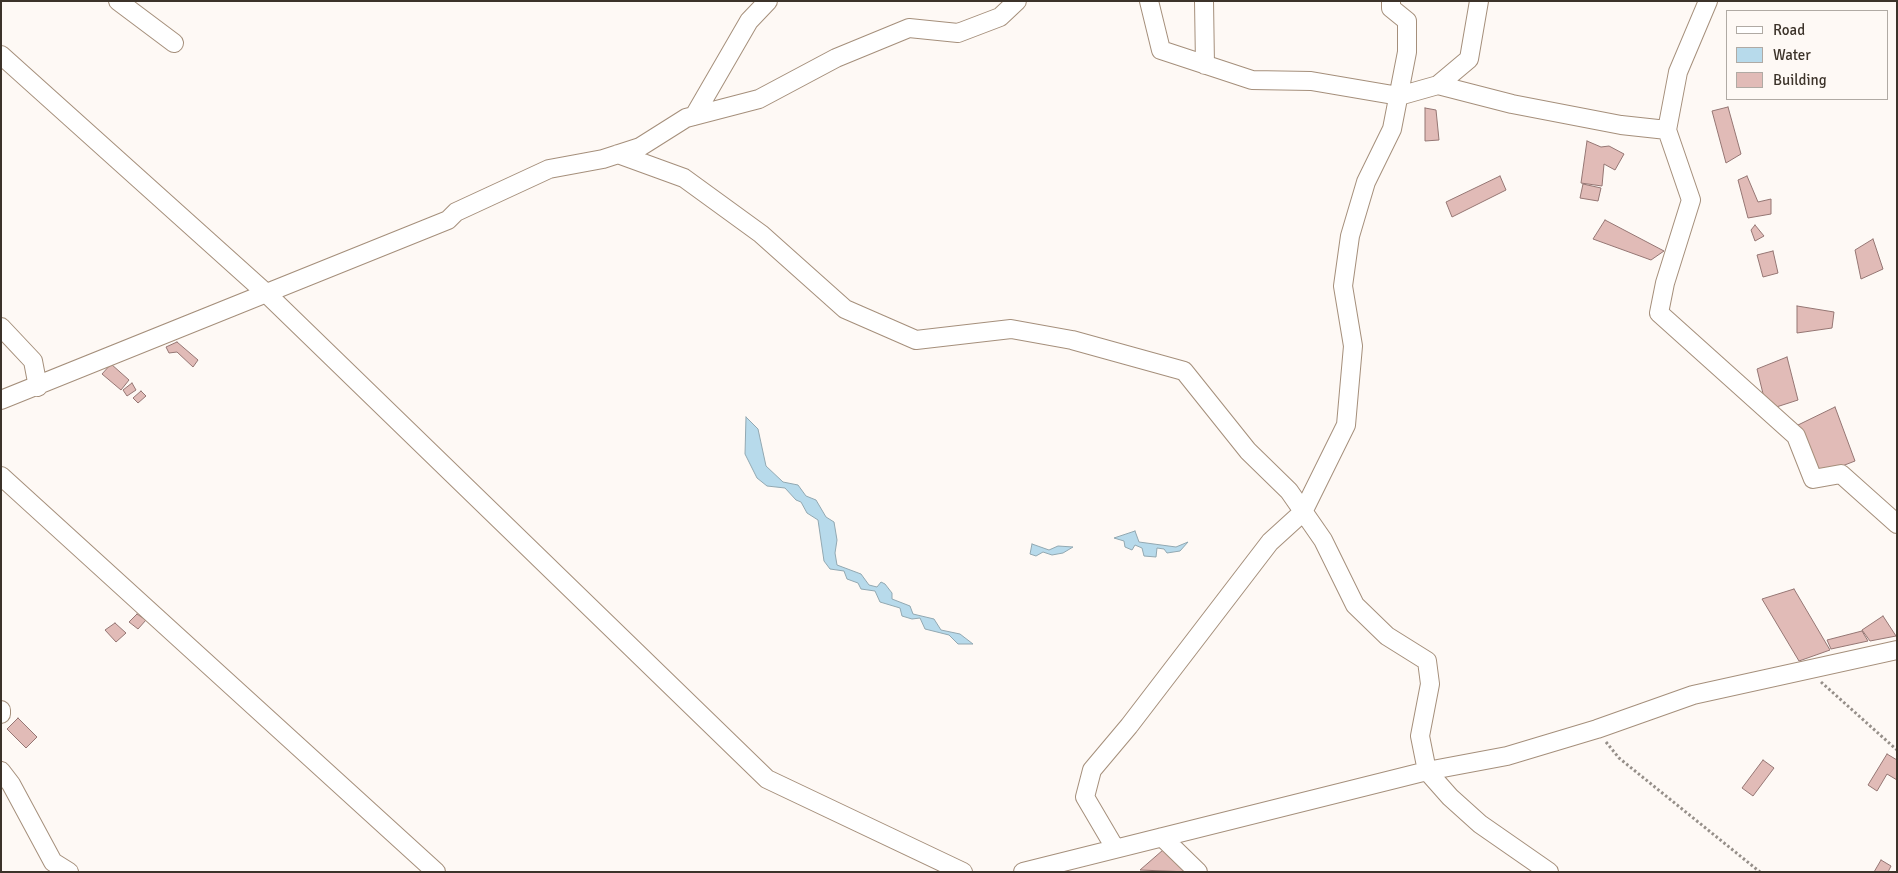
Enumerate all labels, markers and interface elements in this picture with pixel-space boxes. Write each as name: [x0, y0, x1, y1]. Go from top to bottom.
legend: [1726, 10, 1888, 100]
text: Road: [1773, 21, 1805, 39]
text: Water: [1773, 46, 1811, 64]
text: Building: [1773, 71, 1827, 89]

